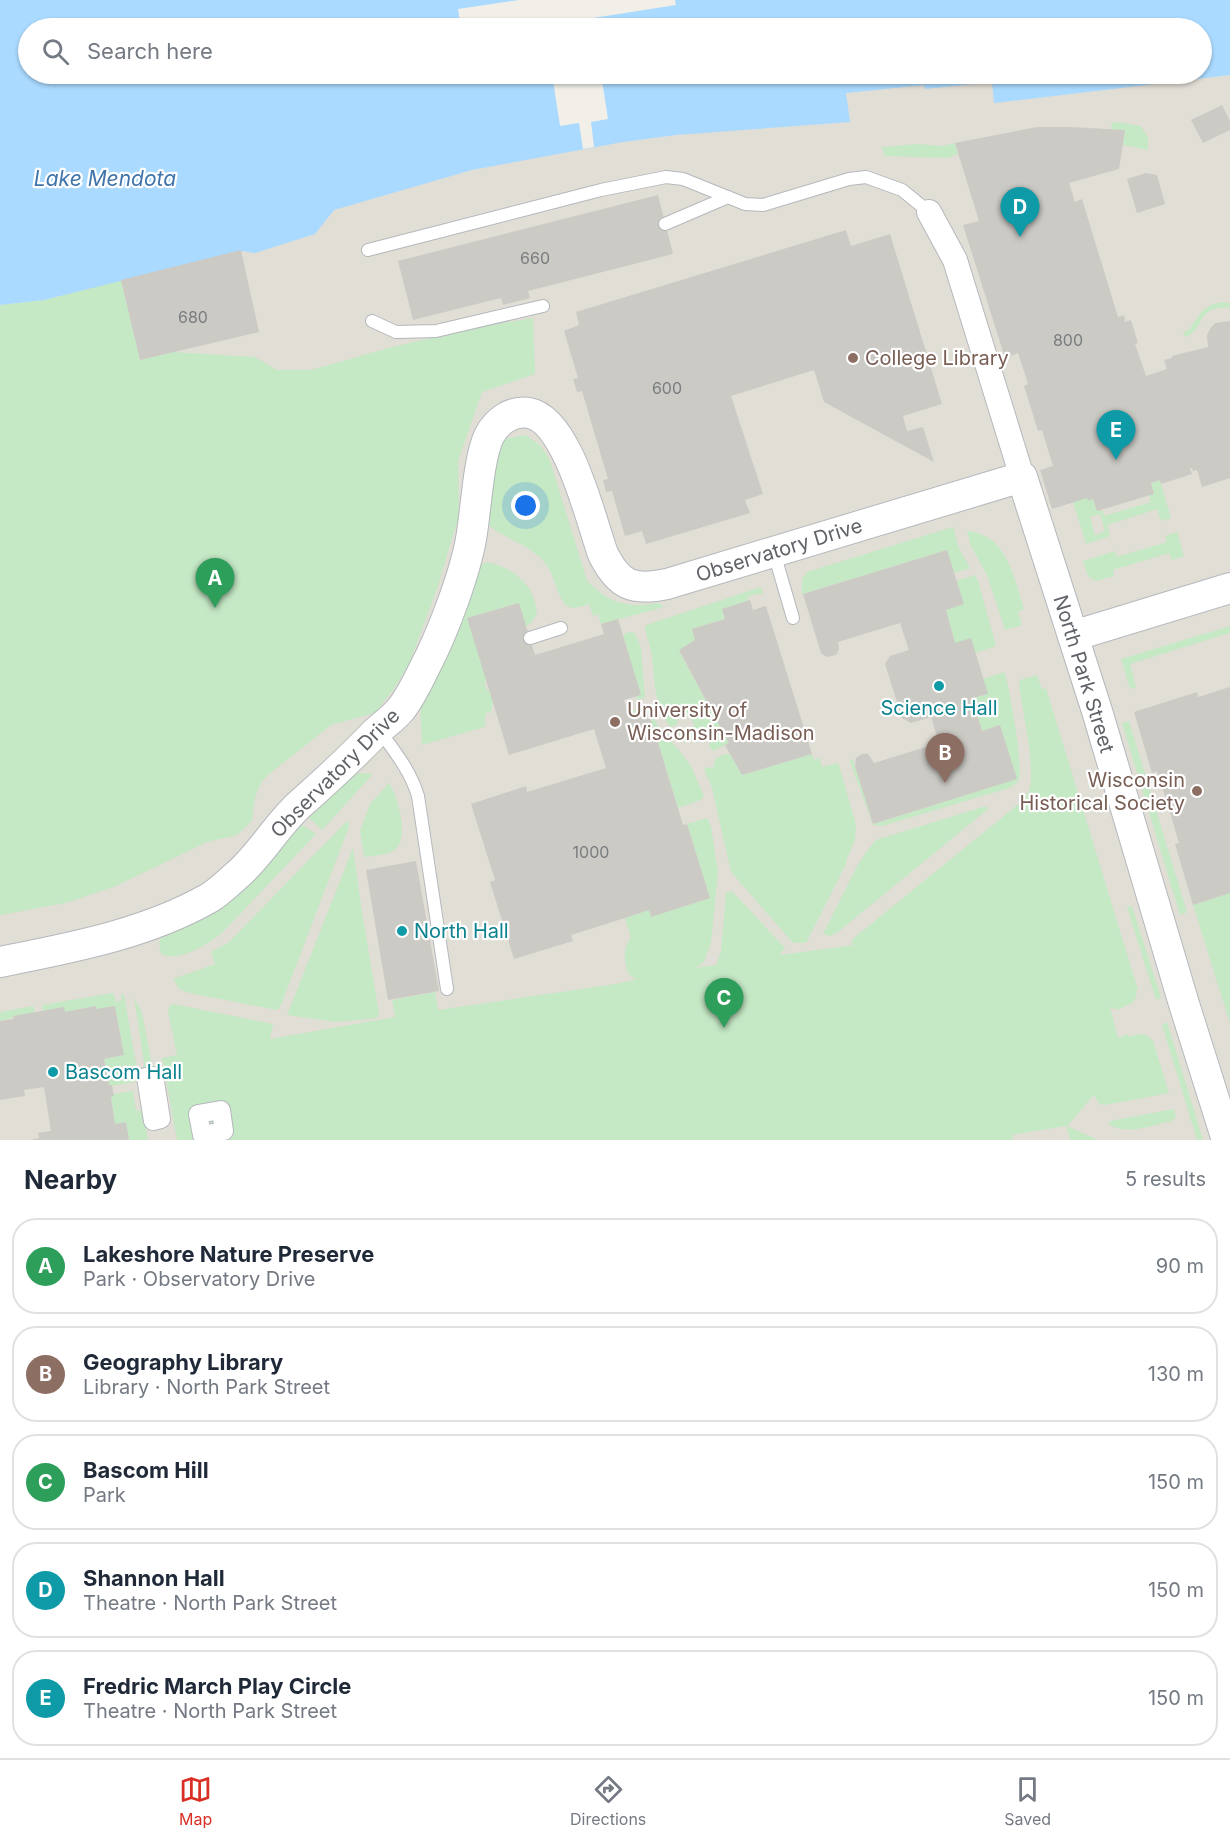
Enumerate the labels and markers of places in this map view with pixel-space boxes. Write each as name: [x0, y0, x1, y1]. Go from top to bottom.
pin: D: [1000, 188, 1040, 237]
place label: College Library: [865, 346, 1009, 370]
marker: College Library: [846, 351, 860, 365]
pin: E: [1096, 410, 1136, 460]
pin: A: [196, 558, 234, 608]
marker: Science Hall: [932, 679, 946, 693]
place label: Science Hall: [880, 696, 998, 720]
place label: University of Wisconsin-Madison: [627, 698, 815, 745]
marker: University of Wisconsin-Madison: [608, 715, 622, 729]
pin: B: [926, 734, 964, 783]
place label: Wisconsin Historical Society: [1019, 768, 1185, 815]
marker: Wisconsin Historical Society: [1190, 784, 1204, 798]
place label: North Hall: [414, 919, 509, 943]
marker: North Hall: [395, 924, 409, 938]
pin: C: [704, 978, 744, 1028]
place label: Bascom Hall: [65, 1060, 182, 1084]
marker: Bascom Hall: [46, 1065, 60, 1079]

